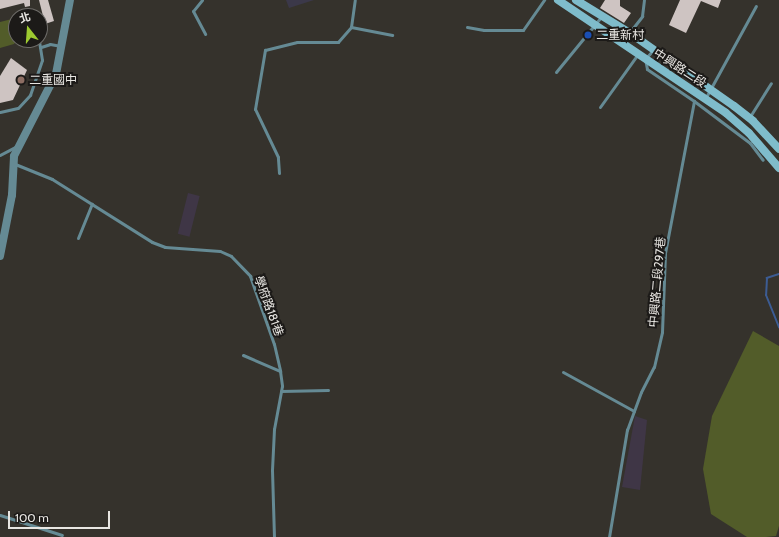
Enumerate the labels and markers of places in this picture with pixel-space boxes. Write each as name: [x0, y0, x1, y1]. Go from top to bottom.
place label: 二重新村: [596, 28, 644, 42]
marker: 二重新村: [583, 30, 593, 40]
place label: 二重國中: [29, 73, 77, 87]
marker: 二重國中: [16, 75, 26, 85]

